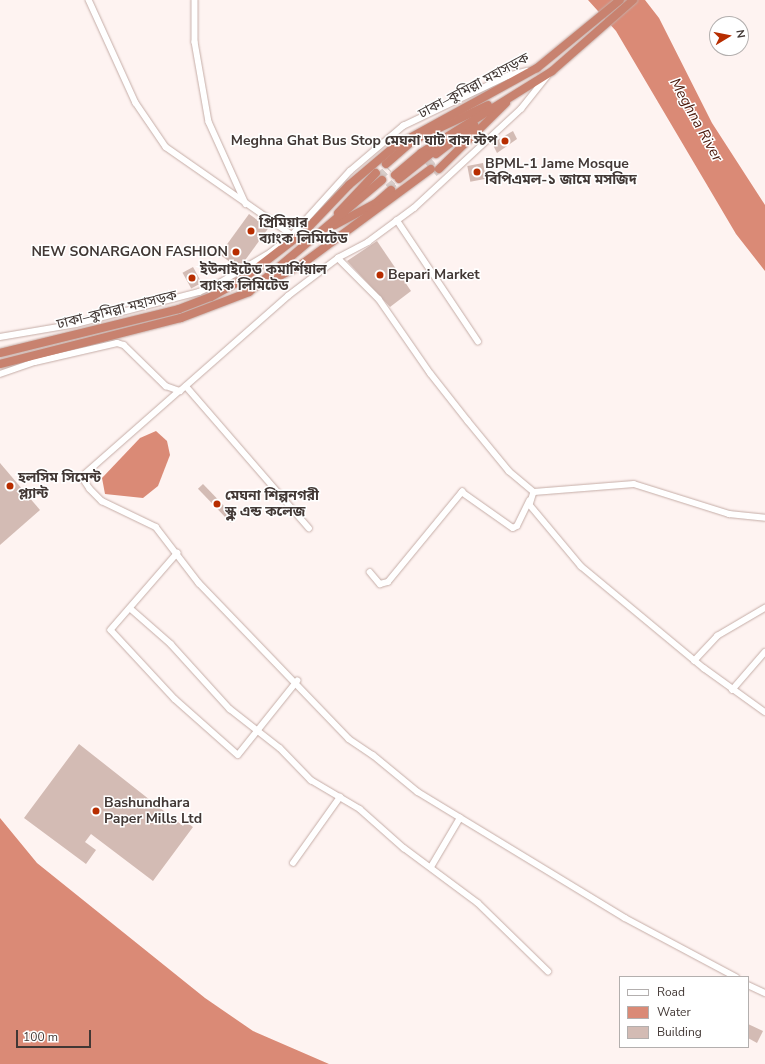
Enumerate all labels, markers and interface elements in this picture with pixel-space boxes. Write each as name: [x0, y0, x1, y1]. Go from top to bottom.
north arrow: [709, 16, 749, 56]
text: N: [732, 29, 748, 39]
street label: ঢাকা–কুমিল্লা মহাসড়ক: [416, 50, 532, 122]
water label: Meghna River: [666, 75, 726, 165]
place label: Meghna Ghat Bus Stop মেঘনা ঘাট বাস স্টপ: [231, 133, 497, 149]
marker: Meghna Ghat Bus Stop মেঘনা ঘাট বাস স্টপ: [500, 136, 510, 146]
place label: BPML-1 Jame Mosque বিপিএমল-১ জামে মসজিদ: [485, 156, 637, 188]
marker: BPML-1 Jame Mosque বিপিএমল-১ জামে মসজিদ: [472, 167, 482, 177]
place label: প্রিমিয়ার ব্যাংক লিমিটেড: [259, 215, 348, 248]
marker: প্রিমিয়ার ব্যাংক লিমিটেড: [246, 226, 256, 236]
place label: NEW SONARGAON FASHION: [31, 244, 228, 260]
marker: NEW SONARGAON FASHION: [231, 247, 241, 257]
place label: ইউনাইটেড কমার্শিয়াল ব্যাংক লিমিটেড: [200, 262, 327, 294]
place label: Bepari Market: [388, 267, 480, 283]
marker: Bepari Market: [375, 270, 385, 280]
marker: ইউনাইটেড কমার্শিয়াল ব্যাংক লিমিটেড: [187, 273, 197, 283]
street label: ঢাকা–কুমিল্লা মহাসড়ক: [55, 287, 179, 333]
place label: হলসিম সিমেন্ট প্ল্যান্ট: [18, 470, 101, 502]
marker: হলসিম সিমেন্ট প্ল্যান্ট: [5, 481, 15, 491]
place label: মেঘনা শিল্পনগরী স্কুল এন্ড কলেজ: [225, 488, 319, 520]
marker: মেঘনা শিল্পনগরী স্কুল এন্ড কলেজ: [212, 499, 222, 509]
place label: Bashundhara Paper Mills Ltd: [104, 795, 202, 828]
marker: Bashundhara Paper Mills Ltd: [91, 806, 101, 816]
legend: [619, 976, 749, 1048]
text: Road: [657, 984, 685, 1000]
text: Water: [657, 1004, 691, 1020]
scale bar: [18, 1022, 93, 1048]
text: Building: [657, 1024, 702, 1040]
text: 100 m: [23, 1029, 58, 1045]

